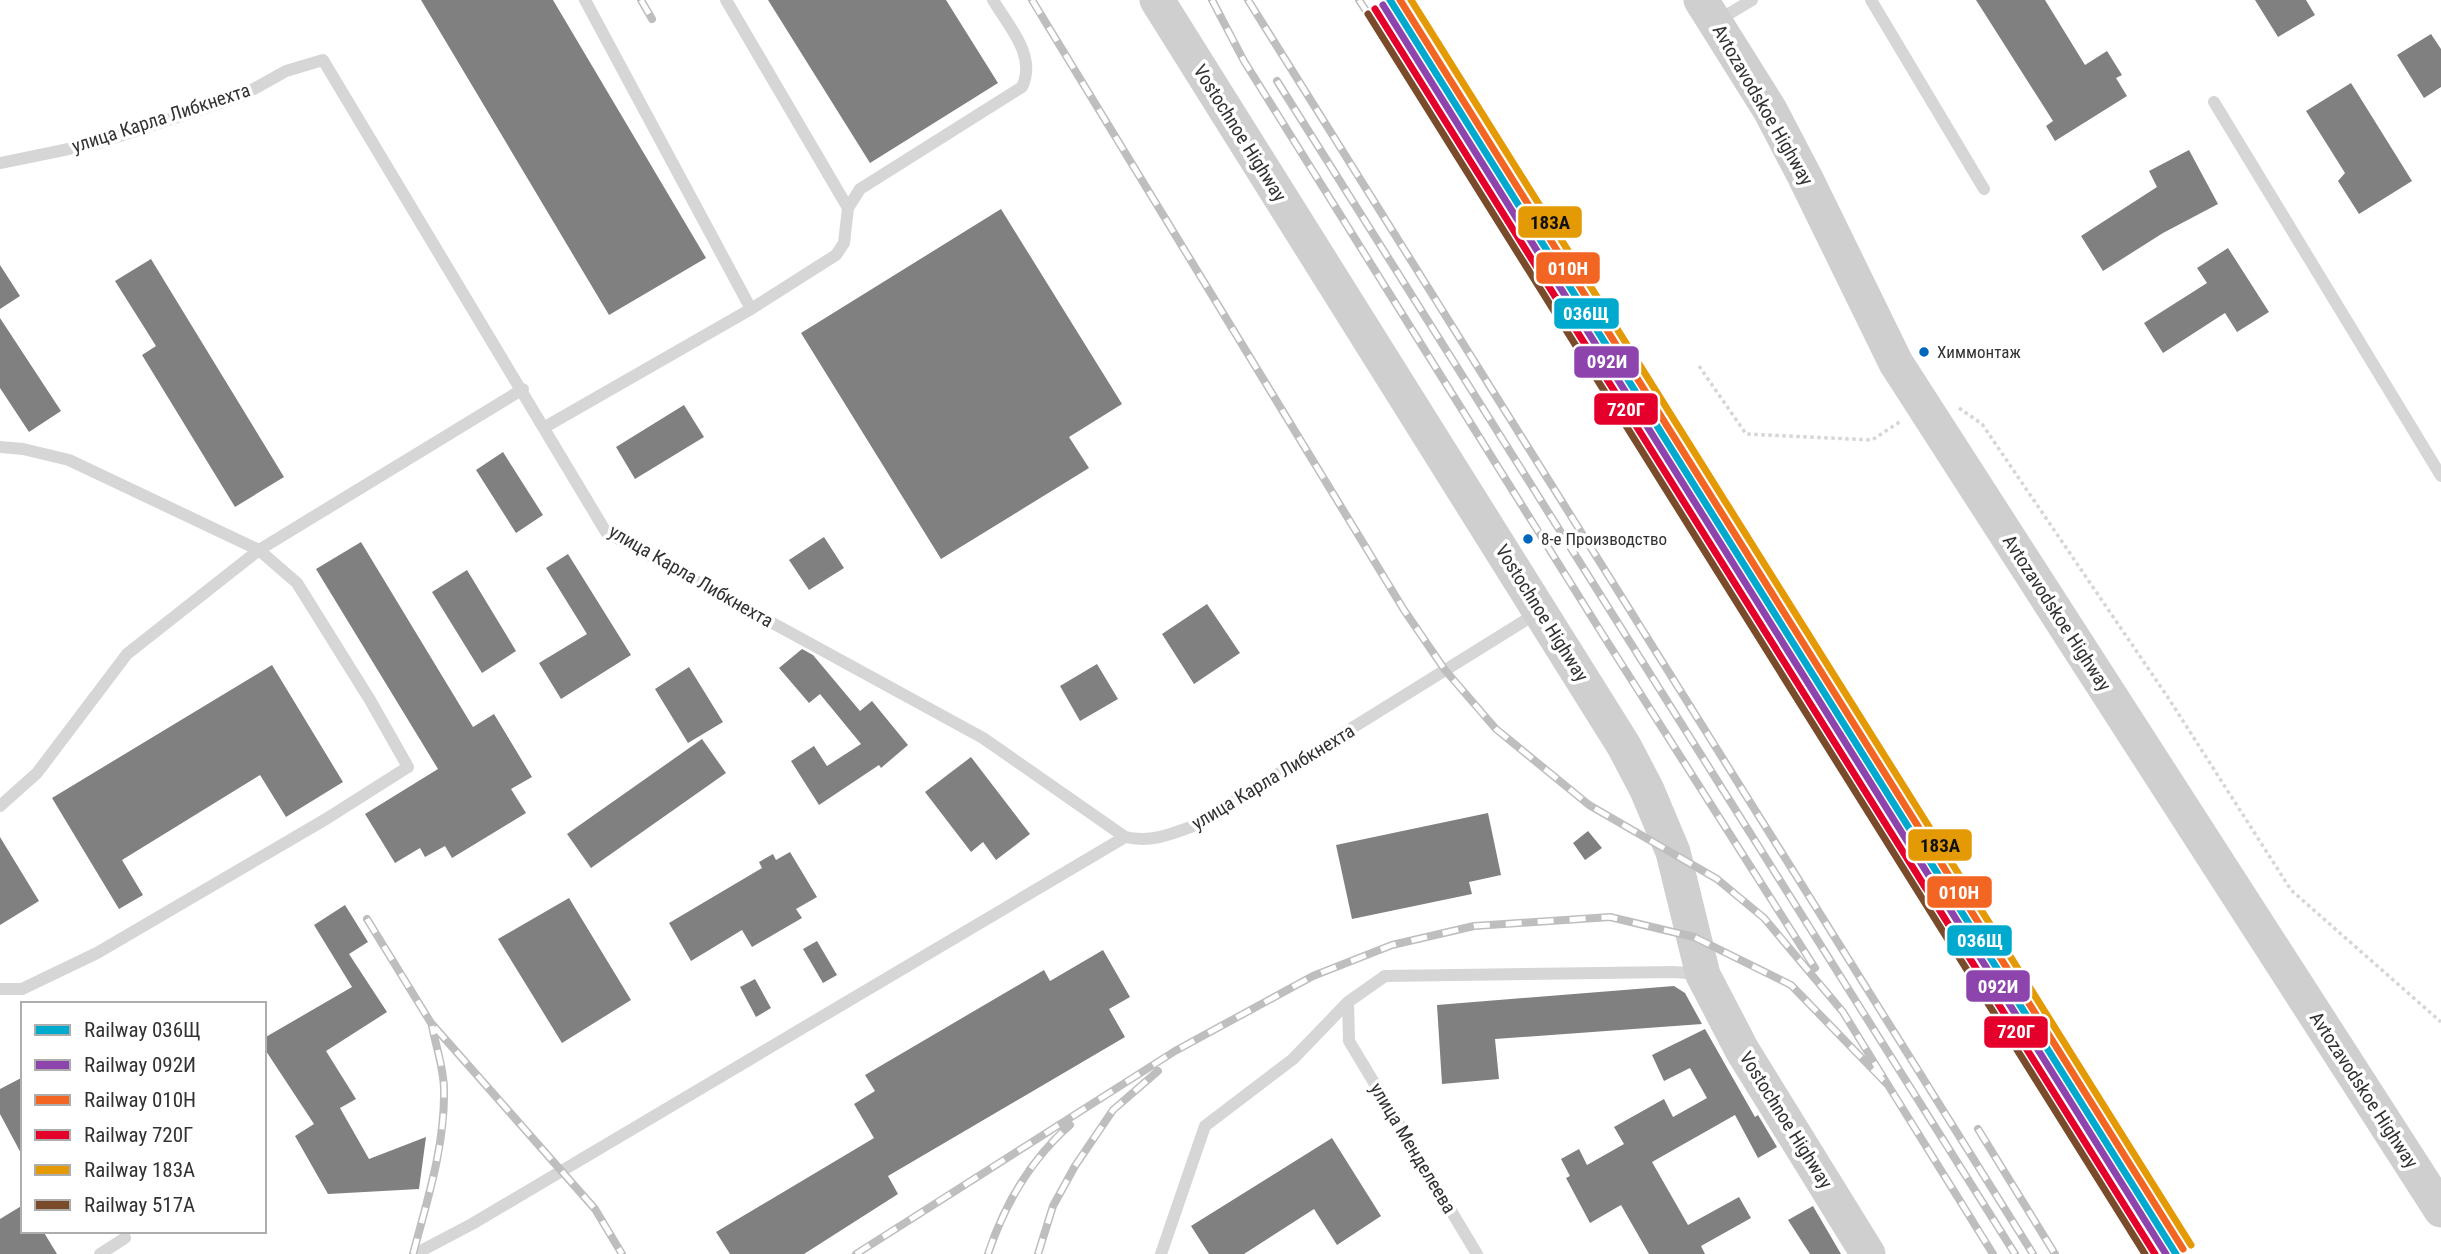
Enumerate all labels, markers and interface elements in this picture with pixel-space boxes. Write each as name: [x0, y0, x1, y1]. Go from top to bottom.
street label: Avtozavodskoe Highway: [1708, 21, 1818, 189]
street label: Vostochnoe Highway: [1189, 60, 1291, 206]
street label: улица Карла Либкнехта: [69, 78, 253, 158]
line badge: 183А: [1517, 205, 1583, 239]
text: 183А: [1530, 211, 1571, 234]
line badge: 010Н: [1535, 251, 1601, 285]
text: 010Н: [1548, 257, 1588, 280]
line badge: 036Щ: [1553, 297, 1620, 330]
text: 036Щ: [1563, 302, 1609, 325]
place label: Химмонтаж: [1937, 342, 2021, 362]
line badge: 092И: [1573, 345, 1640, 379]
marker: Химмонтаж: [1917, 345, 1931, 359]
text: 092И: [1587, 350, 1627, 373]
line badge: 720Г: [1593, 392, 1659, 426]
text: 720Г: [1607, 398, 1645, 421]
street label: улица Карла Либкнехта: [605, 520, 777, 632]
place label: 8-е Производство: [1541, 529, 1667, 549]
street label: Avtozavodskoe Highway: [1998, 531, 2116, 695]
marker: 8-е Производство: [1521, 532, 1535, 546]
street label: Vostochnoe Highway: [1491, 540, 1593, 686]
street label: улица Карла Либкнехта: [1187, 719, 1359, 835]
line badge: 183А: [1907, 828, 1973, 862]
text: 183А: [1920, 834, 1961, 857]
line badge: 010Н: [1926, 875, 1993, 909]
text: 010Н: [1939, 881, 1979, 904]
line badge: 036Щ: [1946, 924, 2013, 957]
text: 036Щ: [1957, 929, 2003, 952]
line badge: 092И: [1965, 969, 2031, 1003]
text: 092И: [1978, 975, 2018, 998]
legend: [21, 1002, 266, 1233]
street label: Avtozavodskoe Highway: [2305, 1008, 2423, 1172]
line badge: 720Г: [1983, 1015, 2049, 1049]
text: Railway 036Щ: [84, 1018, 201, 1042]
text: 720Г: [1997, 1020, 2035, 1043]
street label: Vostochnoe Highway: [1735, 1047, 1837, 1193]
text: Railway 092И: [84, 1053, 196, 1077]
street label: улица Менделеева: [1365, 1078, 1461, 1218]
text: Railway 010Н: [84, 1088, 196, 1112]
text: Railway 720Г: [84, 1123, 193, 1147]
text: Railway 183А: [84, 1158, 195, 1182]
text: Railway 517А: [84, 1193, 195, 1217]

